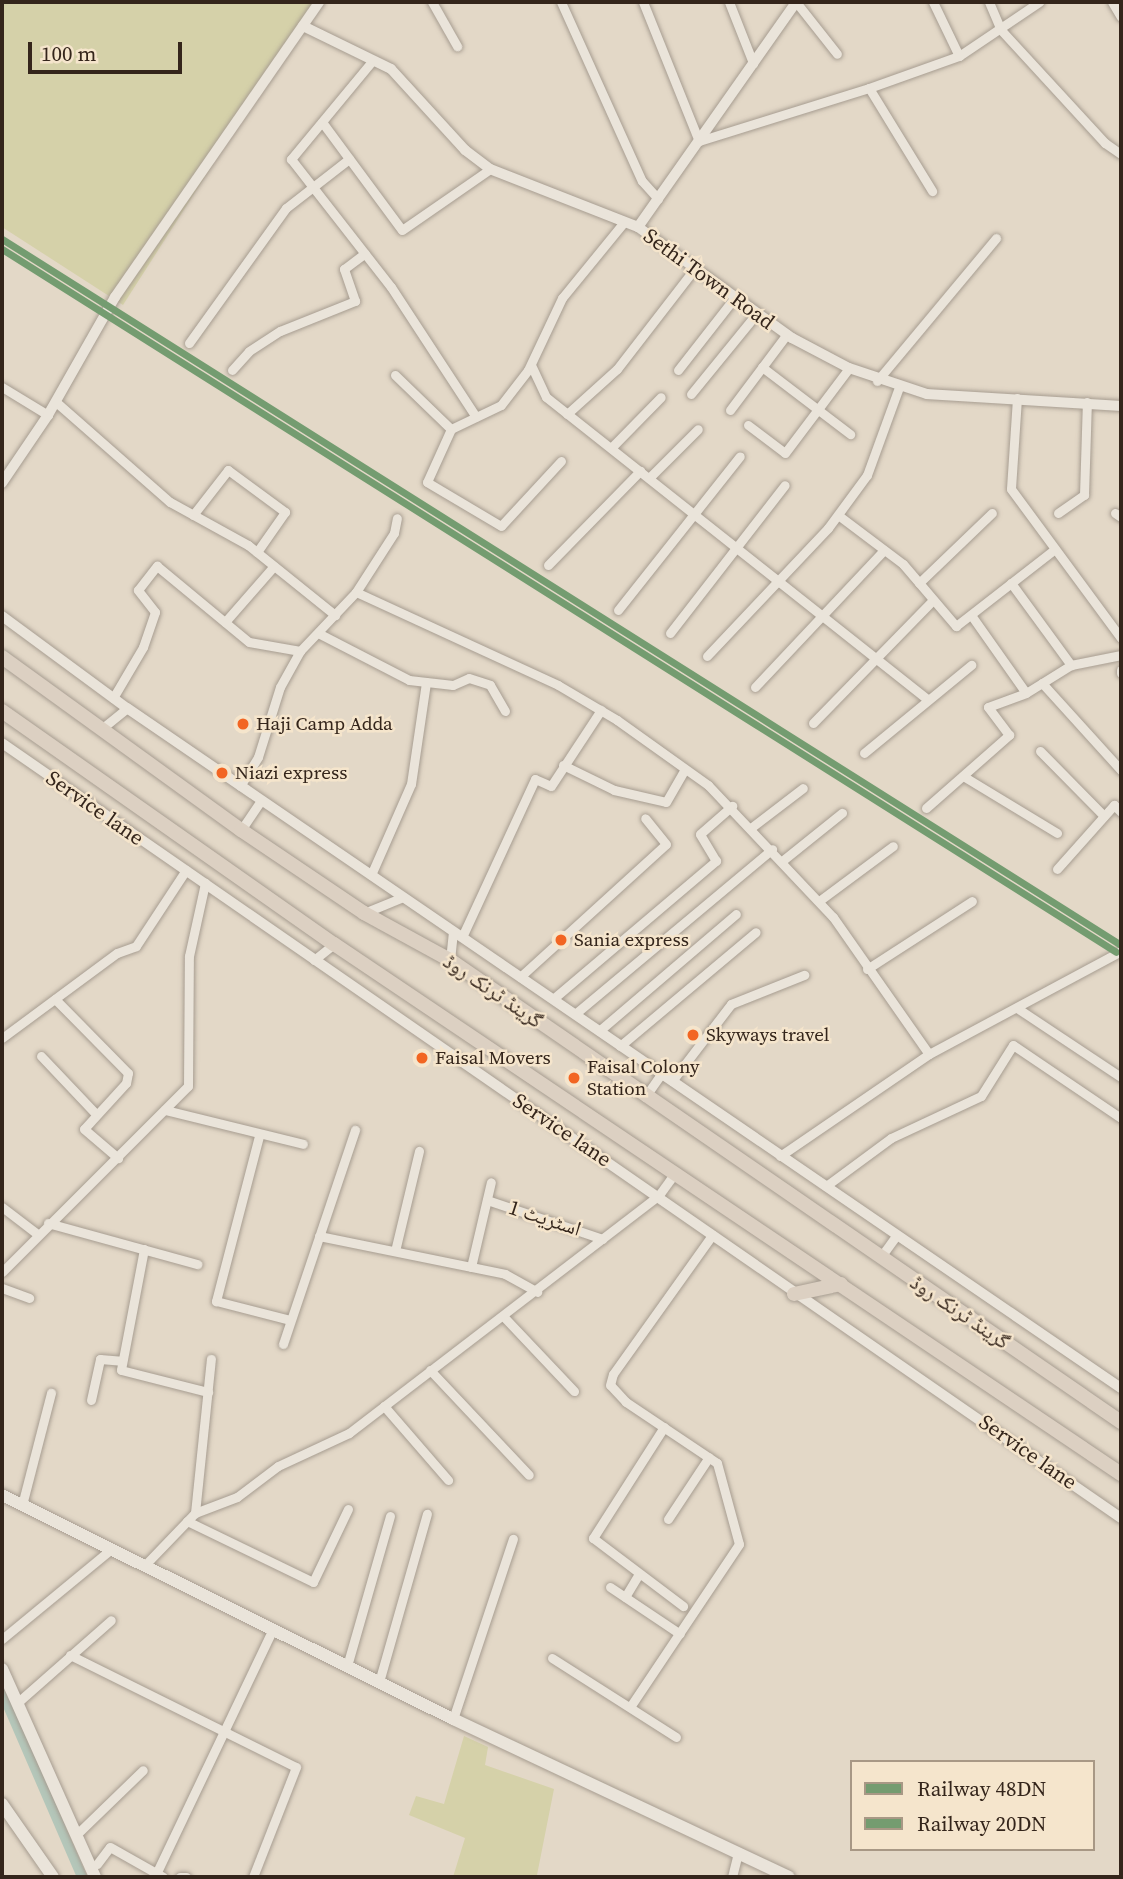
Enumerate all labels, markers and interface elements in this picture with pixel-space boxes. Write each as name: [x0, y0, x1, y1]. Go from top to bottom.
scale bar: [32, 28, 186, 72]
text: 100 m: [41, 39, 96, 68]
street label: Sethi Town Road: [638, 223, 780, 335]
place label: Haji Camp Adda: [256, 713, 393, 735]
marker: Haji Camp Adda: [236, 717, 250, 731]
place label: Niazi express: [235, 762, 347, 784]
street label: Service lane: [41, 765, 149, 851]
marker: Niazi express: [215, 766, 229, 780]
place label: Sania express: [574, 929, 689, 951]
marker: Sania express: [554, 933, 568, 947]
street label: گرینڈ ٹرنک روڈ: [438, 948, 548, 1034]
place label: Skyways travel: [706, 1024, 829, 1046]
marker: Skyways travel: [686, 1028, 700, 1042]
place label: Faisal Movers: [435, 1047, 551, 1069]
marker: Faisal Movers: [415, 1051, 429, 1065]
place label: Faisal Colony Station: [587, 1056, 700, 1100]
marker: Faisal Colony Station: [567, 1071, 581, 1085]
street label: Service lane: [508, 1088, 616, 1172]
street label: اسٹریٹ 1: [506, 1194, 584, 1242]
street label: گرینڈ ٹرنک روڈ: [905, 1269, 1015, 1355]
street label: Service lane: [974, 1409, 1082, 1495]
legend: [850, 1760, 1095, 1851]
text: Railway 48DN: [917, 1774, 1046, 1803]
text: Railway 20DN: [917, 1809, 1046, 1838]

